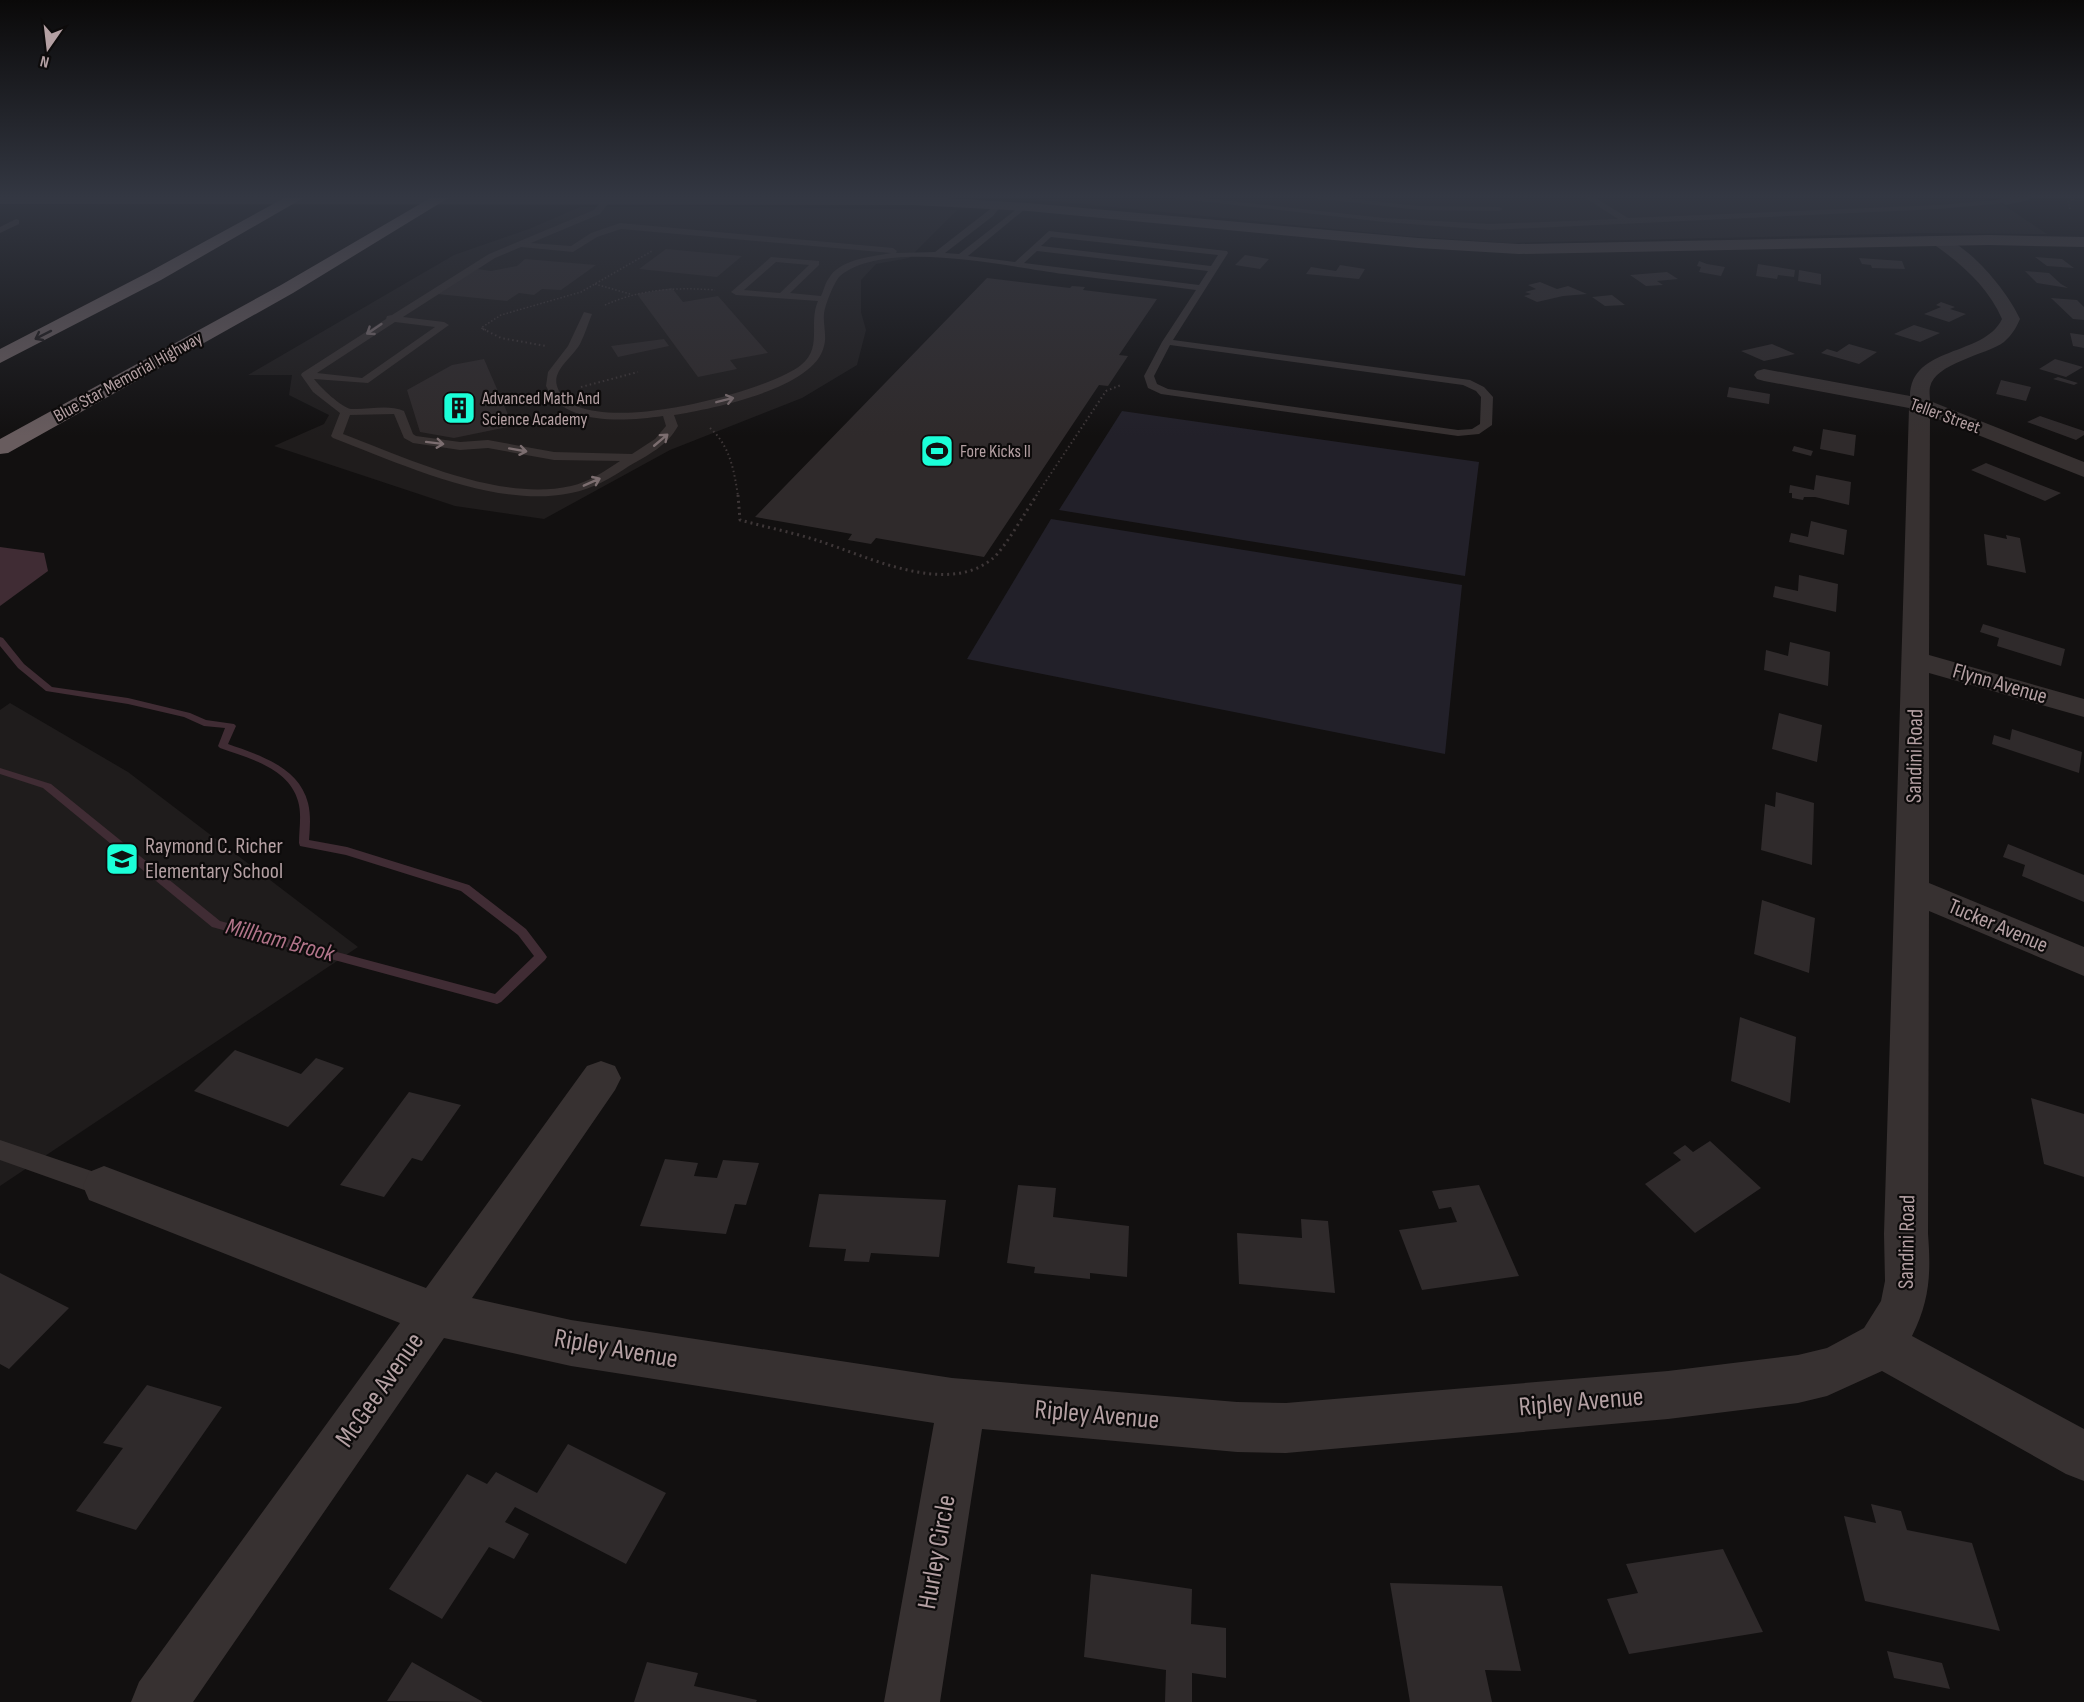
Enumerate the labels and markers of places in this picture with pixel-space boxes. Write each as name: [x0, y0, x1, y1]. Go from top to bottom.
place label: Advanced Math And Science Academy: [481, 388, 600, 430]
building icon: Advanced Math And Science Academy: [441, 390, 477, 426]
sports icon: Fore Kicks II: [919, 433, 955, 469]
place label: Fore Kicks II: [960, 441, 1031, 462]
place label: Raymond C. Richer Elementary School: [145, 833, 283, 885]
school or university icon: Raymond C. Richer Elementary School: [104, 841, 140, 877]

